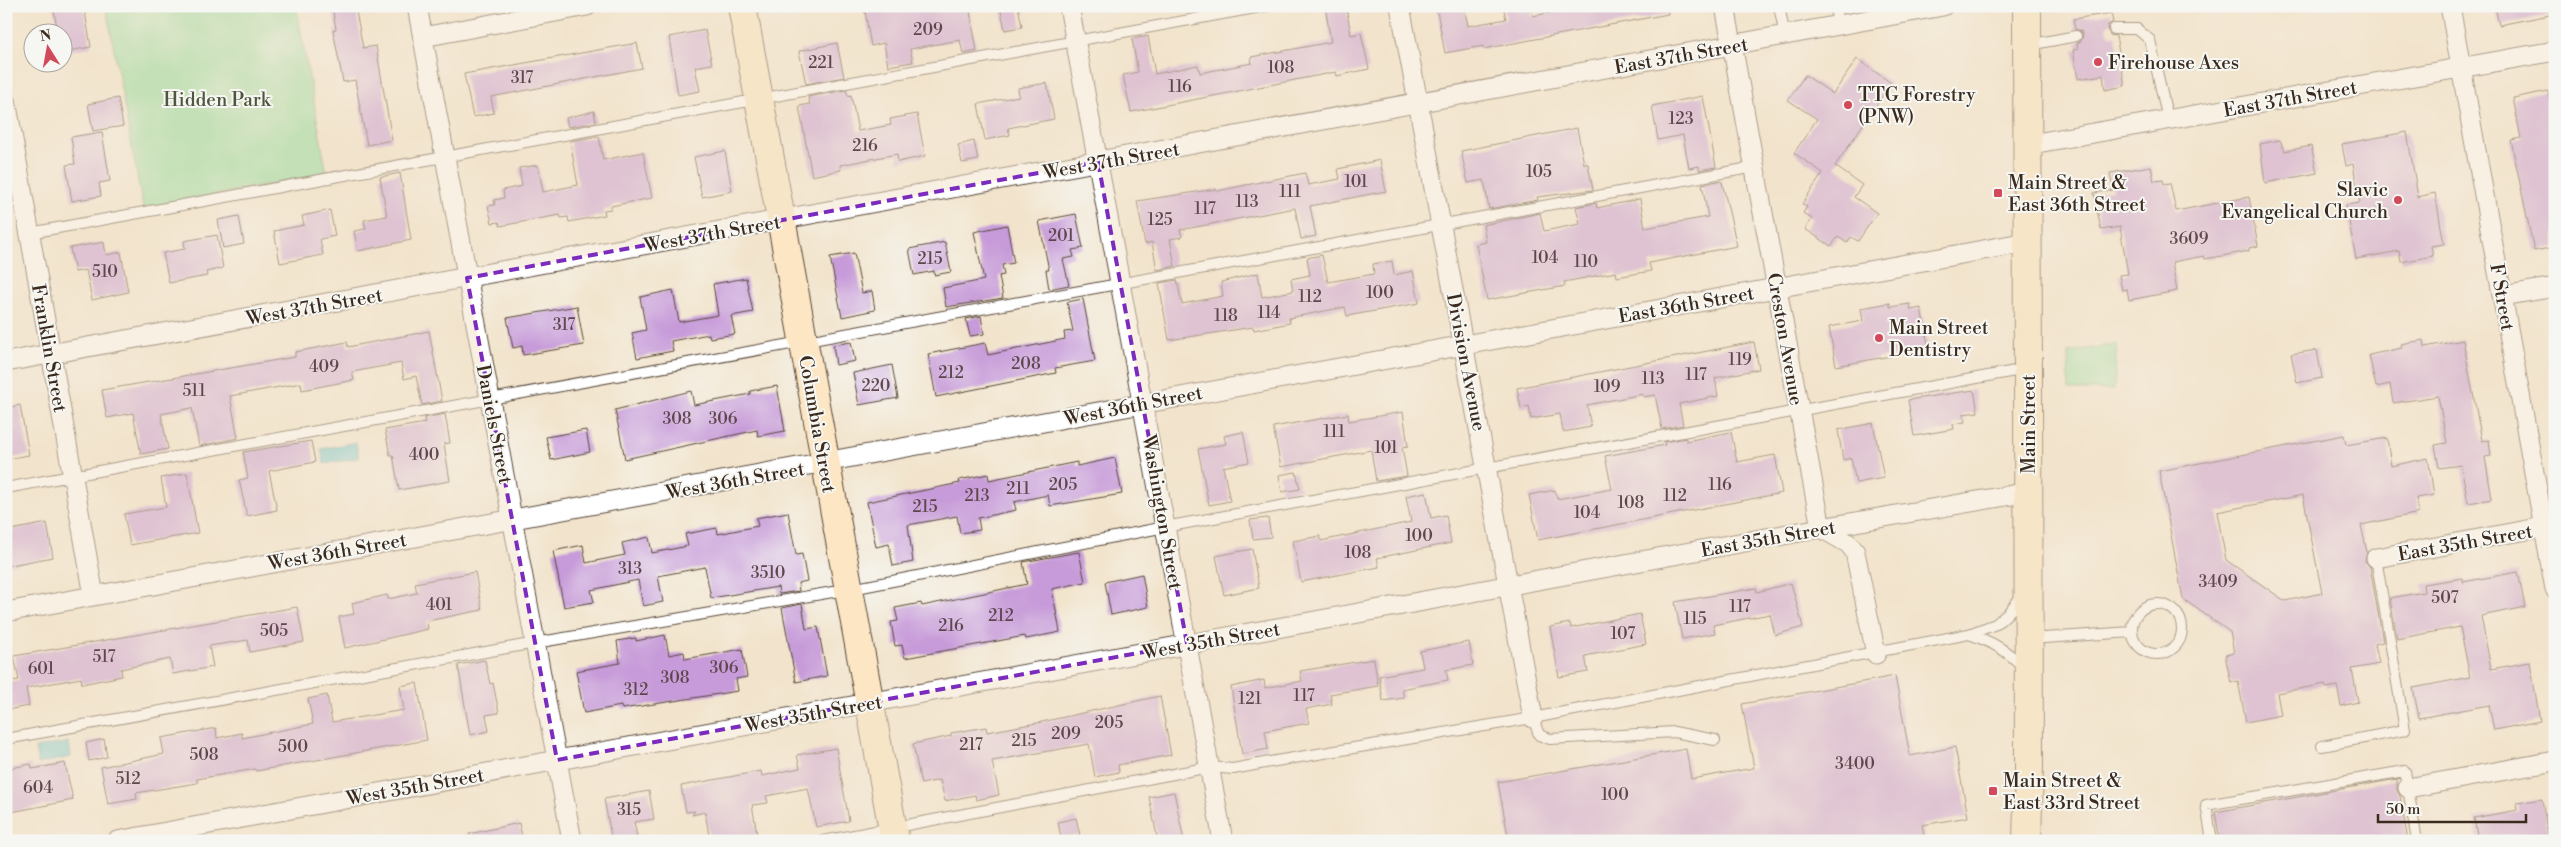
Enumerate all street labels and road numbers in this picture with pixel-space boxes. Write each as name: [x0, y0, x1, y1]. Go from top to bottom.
street label: East 37th Street: [1612, 32, 1750, 80]
street label: East 37th Street: [2221, 75, 2359, 123]
street label: West 37th Street: [1040, 137, 1182, 185]
street label: West 37th Street: [641, 210, 783, 258]
street label: F Street: [2484, 262, 2520, 333]
street label: Creston Avenue: [1762, 271, 1808, 407]
street label: East 36th Street: [1616, 281, 1756, 329]
street label: Franklin Street: [26, 282, 72, 415]
street label: West 37th Street: [243, 283, 385, 331]
street label: Division Avenue: [1441, 291, 1491, 433]
street label: Columbia Street: [793, 354, 841, 495]
street label: Daniels Street: [471, 362, 517, 486]
street label: Main Street: [2017, 374, 2041, 474]
street label: West 36th Street: [1061, 381, 1205, 431]
street label: Washington Street: [1136, 432, 1187, 592]
street label: West 36th Street: [663, 457, 807, 505]
street label: East 35th Street: [1699, 515, 1838, 563]
street label: East 35th Street: [2396, 519, 2535, 567]
street label: West 36th Street: [265, 528, 409, 576]
street label: West 35th Street: [1139, 617, 1282, 665]
street label: West 35th Street: [741, 690, 884, 738]
street label: West 35th Street: [343, 763, 486, 811]

